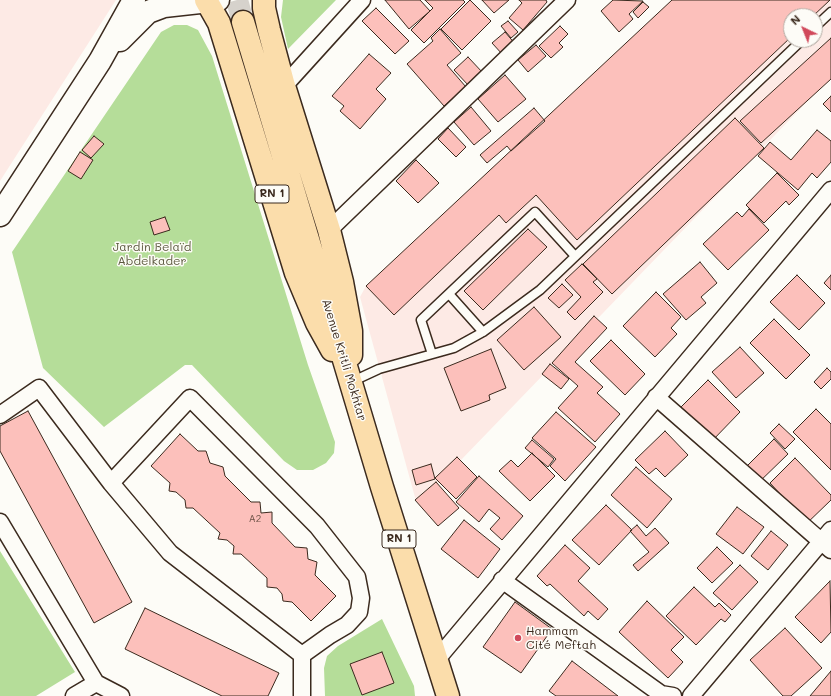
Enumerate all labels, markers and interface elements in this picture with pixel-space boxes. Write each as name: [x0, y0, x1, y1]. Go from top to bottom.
north arrow: [783, 8, 823, 48]
text: N: [787, 11, 803, 28]
road number: RN 1: [255, 185, 289, 203]
park label: Jardin Belaïd Abdelkader: [113, 240, 191, 268]
street label: Avenue Kritli Mokhtar: [319, 297, 369, 423]
house number: A2: [249, 513, 261, 525]
road number: RN 1: [382, 530, 416, 548]
place label: Hammam Cité Meftah: [526, 624, 596, 652]
marker: Hammam Cité Meftah: [513, 633, 523, 643]

